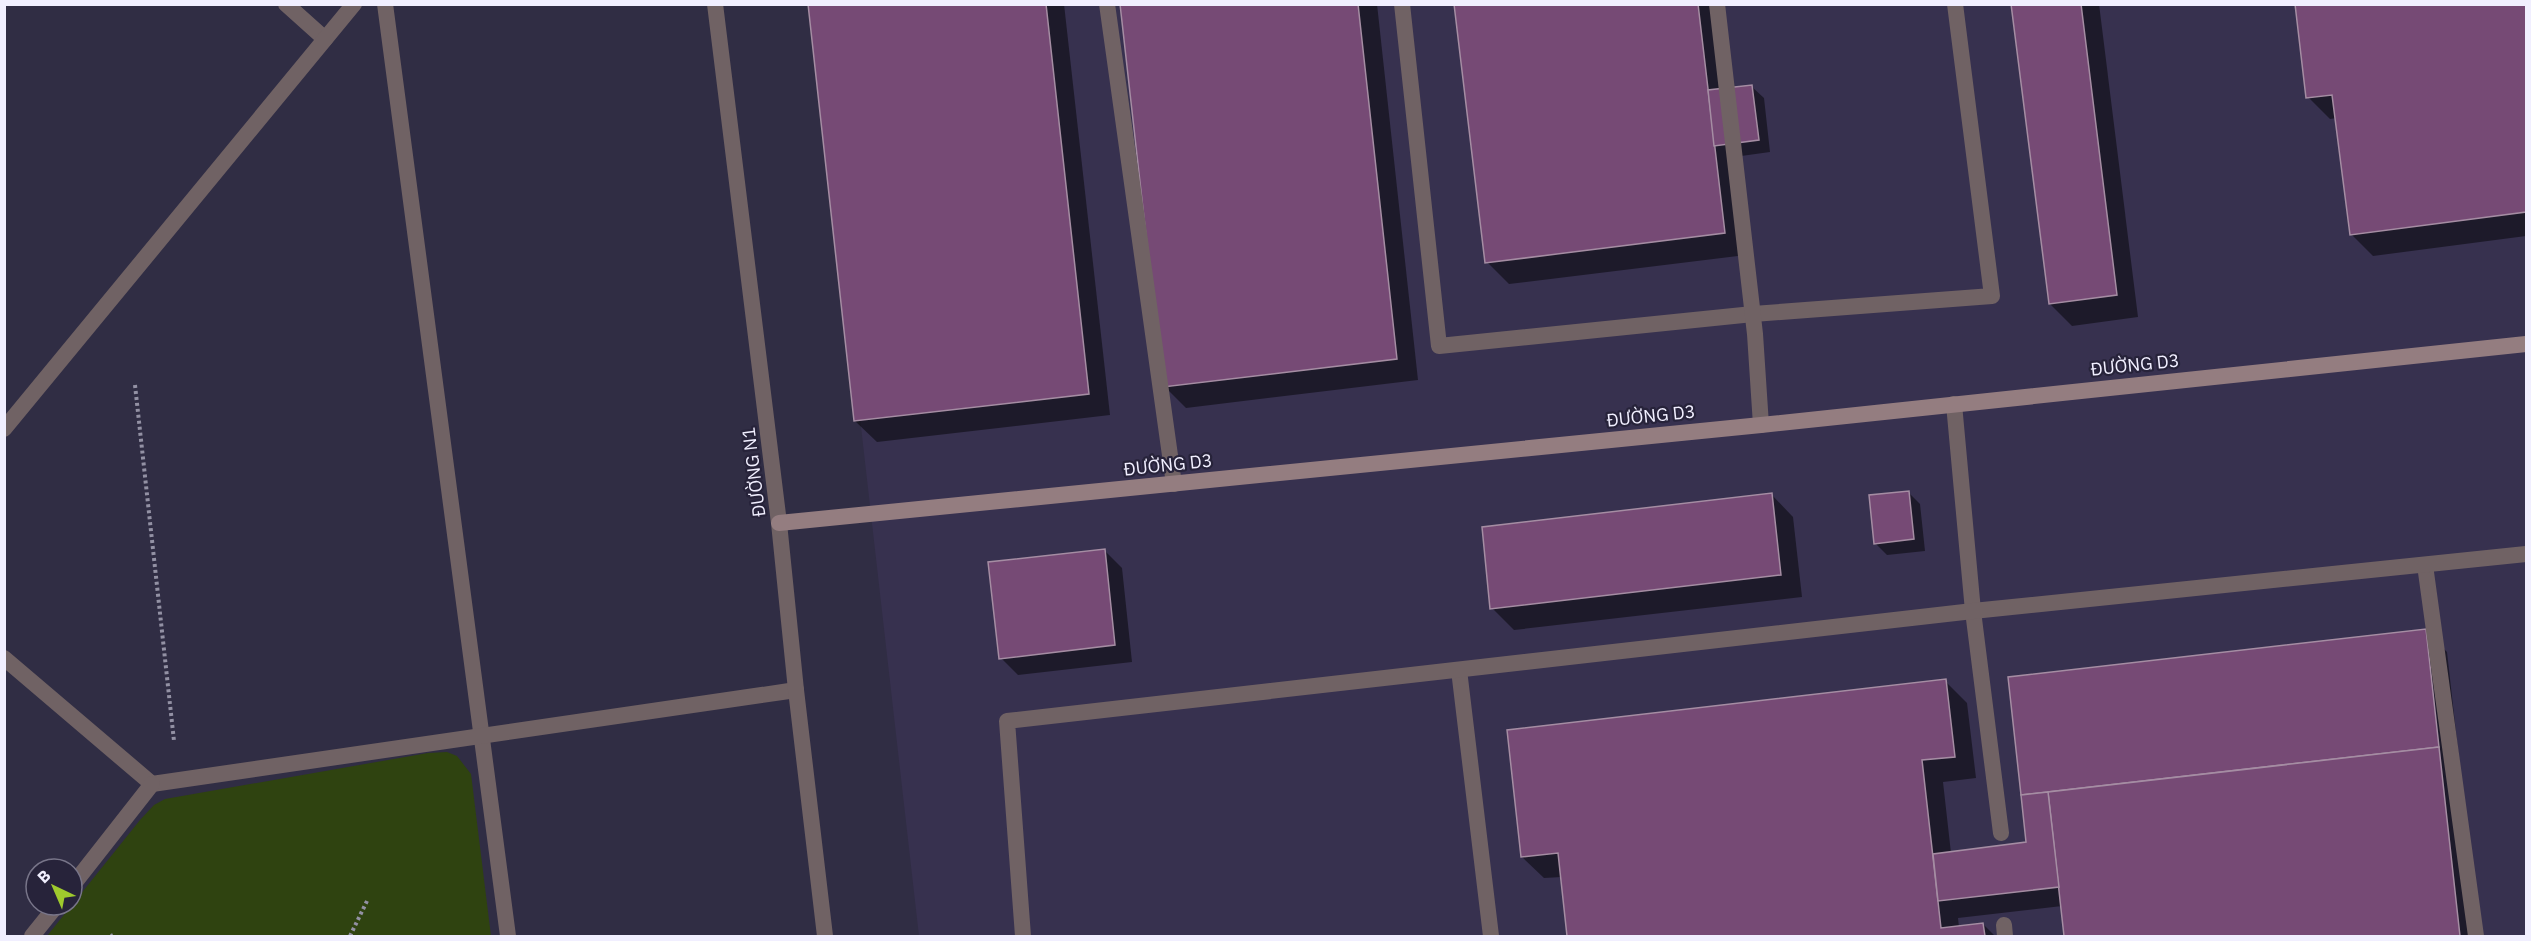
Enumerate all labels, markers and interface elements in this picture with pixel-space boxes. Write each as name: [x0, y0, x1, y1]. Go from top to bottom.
street label: ĐƯỜNG D3: [2089, 347, 2181, 381]
street label: ĐƯỜNG D3: [1605, 398, 1697, 432]
street label: ĐƯỜNG N1: [736, 426, 770, 518]
street label: ĐƯỜNG D3: [1122, 447, 1214, 481]
north arrow: [24, 857, 84, 917]
text: B: [33, 865, 55, 887]

